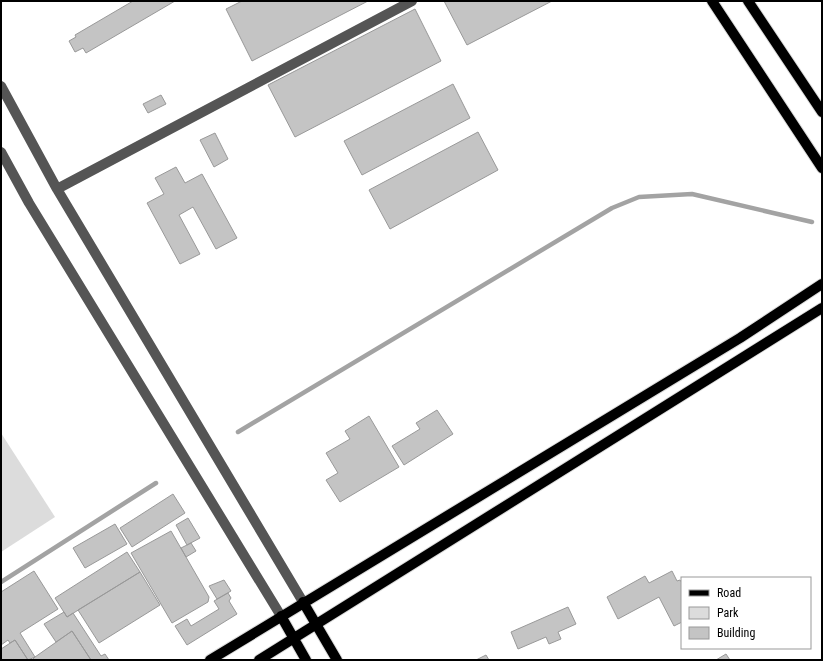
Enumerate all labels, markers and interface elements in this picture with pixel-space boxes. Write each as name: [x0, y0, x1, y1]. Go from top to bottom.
legend: [681, 577, 811, 649]
text: Road: [717, 586, 741, 600]
text: Park: [717, 606, 739, 620]
text: Building: [717, 626, 755, 640]

